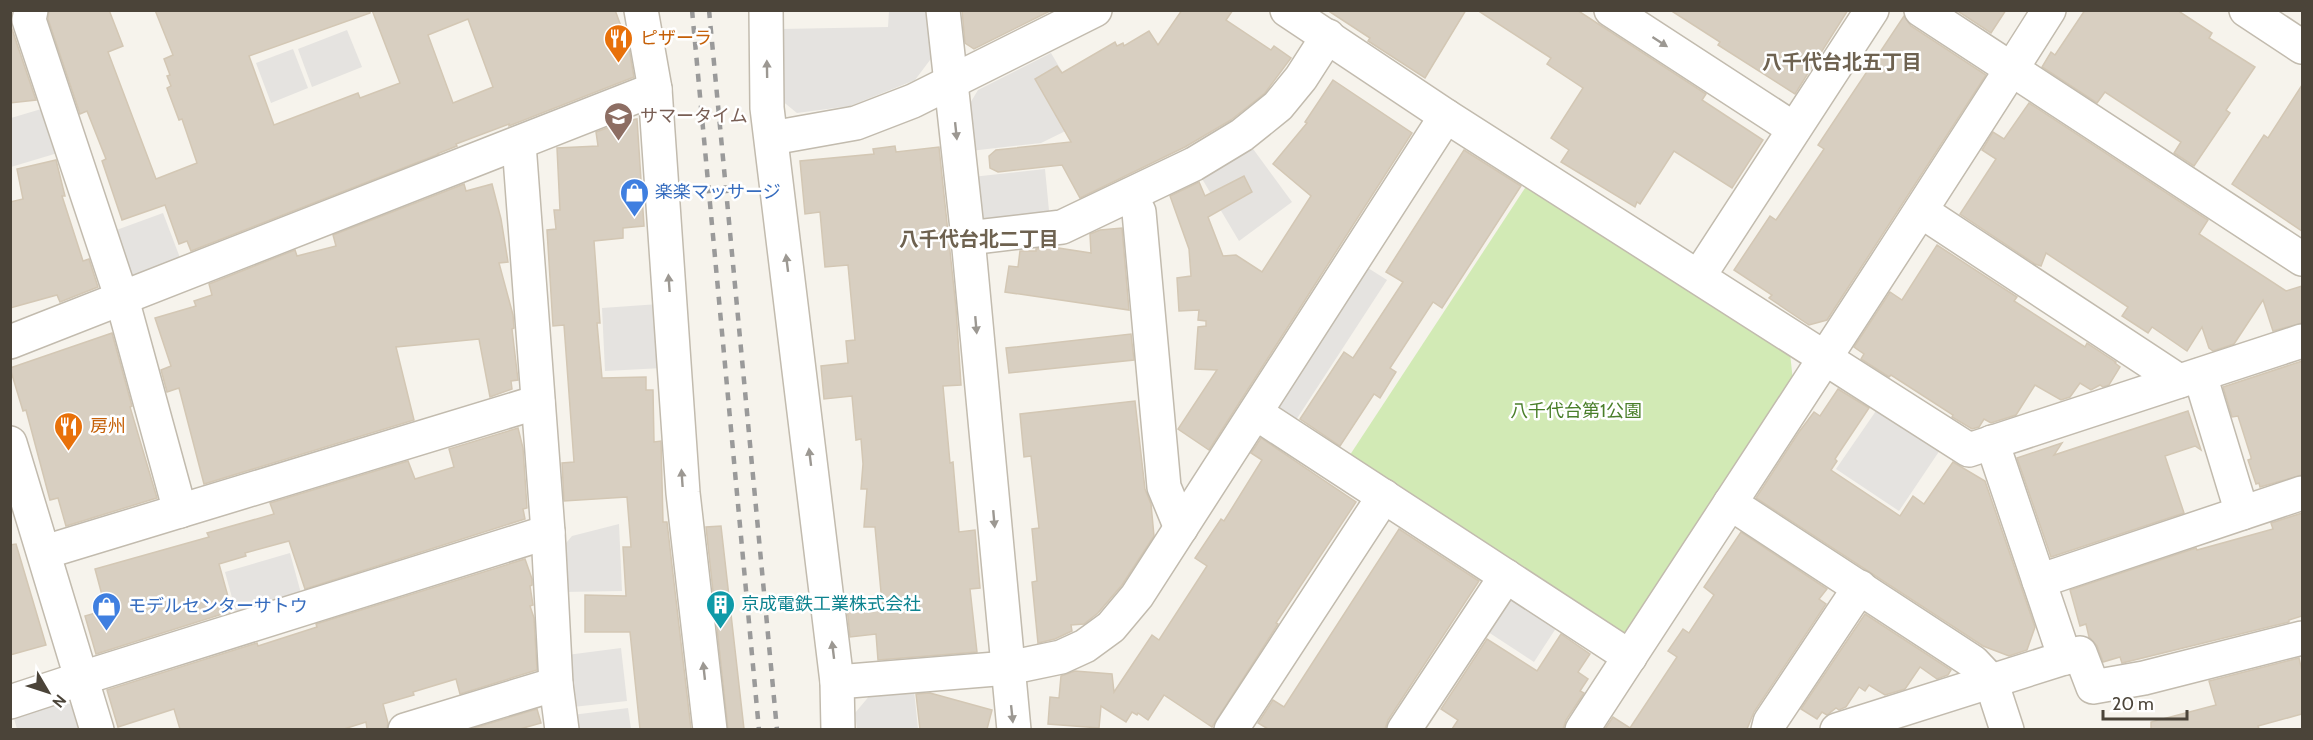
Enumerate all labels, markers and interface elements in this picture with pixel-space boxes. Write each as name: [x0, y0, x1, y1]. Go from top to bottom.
restaurant icon: ピザーラ: [603, 22, 635, 64]
place label: ピザーラ: [640, 27, 712, 49]
one-way arrow: [1652, 37, 1668, 48]
district label: 八千代台北五丁目: [1762, 50, 1922, 74]
one-way arrow: [762, 60, 772, 79]
school or university icon: サマータイム: [603, 100, 635, 142]
place label: サマータイム: [640, 105, 748, 127]
one-way arrow: [951, 122, 961, 141]
shop icon: 楽楽マッサージ: [618, 176, 650, 218]
place label: 楽楽マッサージ: [655, 181, 781, 203]
district label: 八千代台北二丁目: [899, 227, 1059, 251]
one-way arrow: [782, 253, 792, 272]
one-way arrow: [664, 273, 674, 292]
one-way arrow: [971, 316, 981, 335]
park label: 八千代台第1公園: [1510, 400, 1642, 422]
restaurant icon: 房州: [53, 410, 85, 452]
place label: 房州: [90, 415, 126, 437]
one-way arrow: [805, 447, 815, 466]
one-way arrow: [678, 468, 687, 487]
one-way arrow: [989, 510, 999, 529]
building icon: 京成電鉄工業株式会社: [704, 588, 736, 630]
shop icon: モデルセンターサトウ: [91, 590, 123, 632]
place label: 京成電鉄工業株式会社: [741, 593, 921, 615]
place label: モデルセンターサトウ: [128, 595, 308, 617]
one-way arrow: [828, 641, 838, 660]
north arrow: [18, 662, 78, 722]
one-way arrow: [699, 662, 708, 681]
scale bar: [2103, 683, 2187, 721]
text: N: [48, 691, 70, 711]
text: 20 m: [2112, 693, 2154, 715]
one-way arrow: [1008, 704, 1017, 723]

